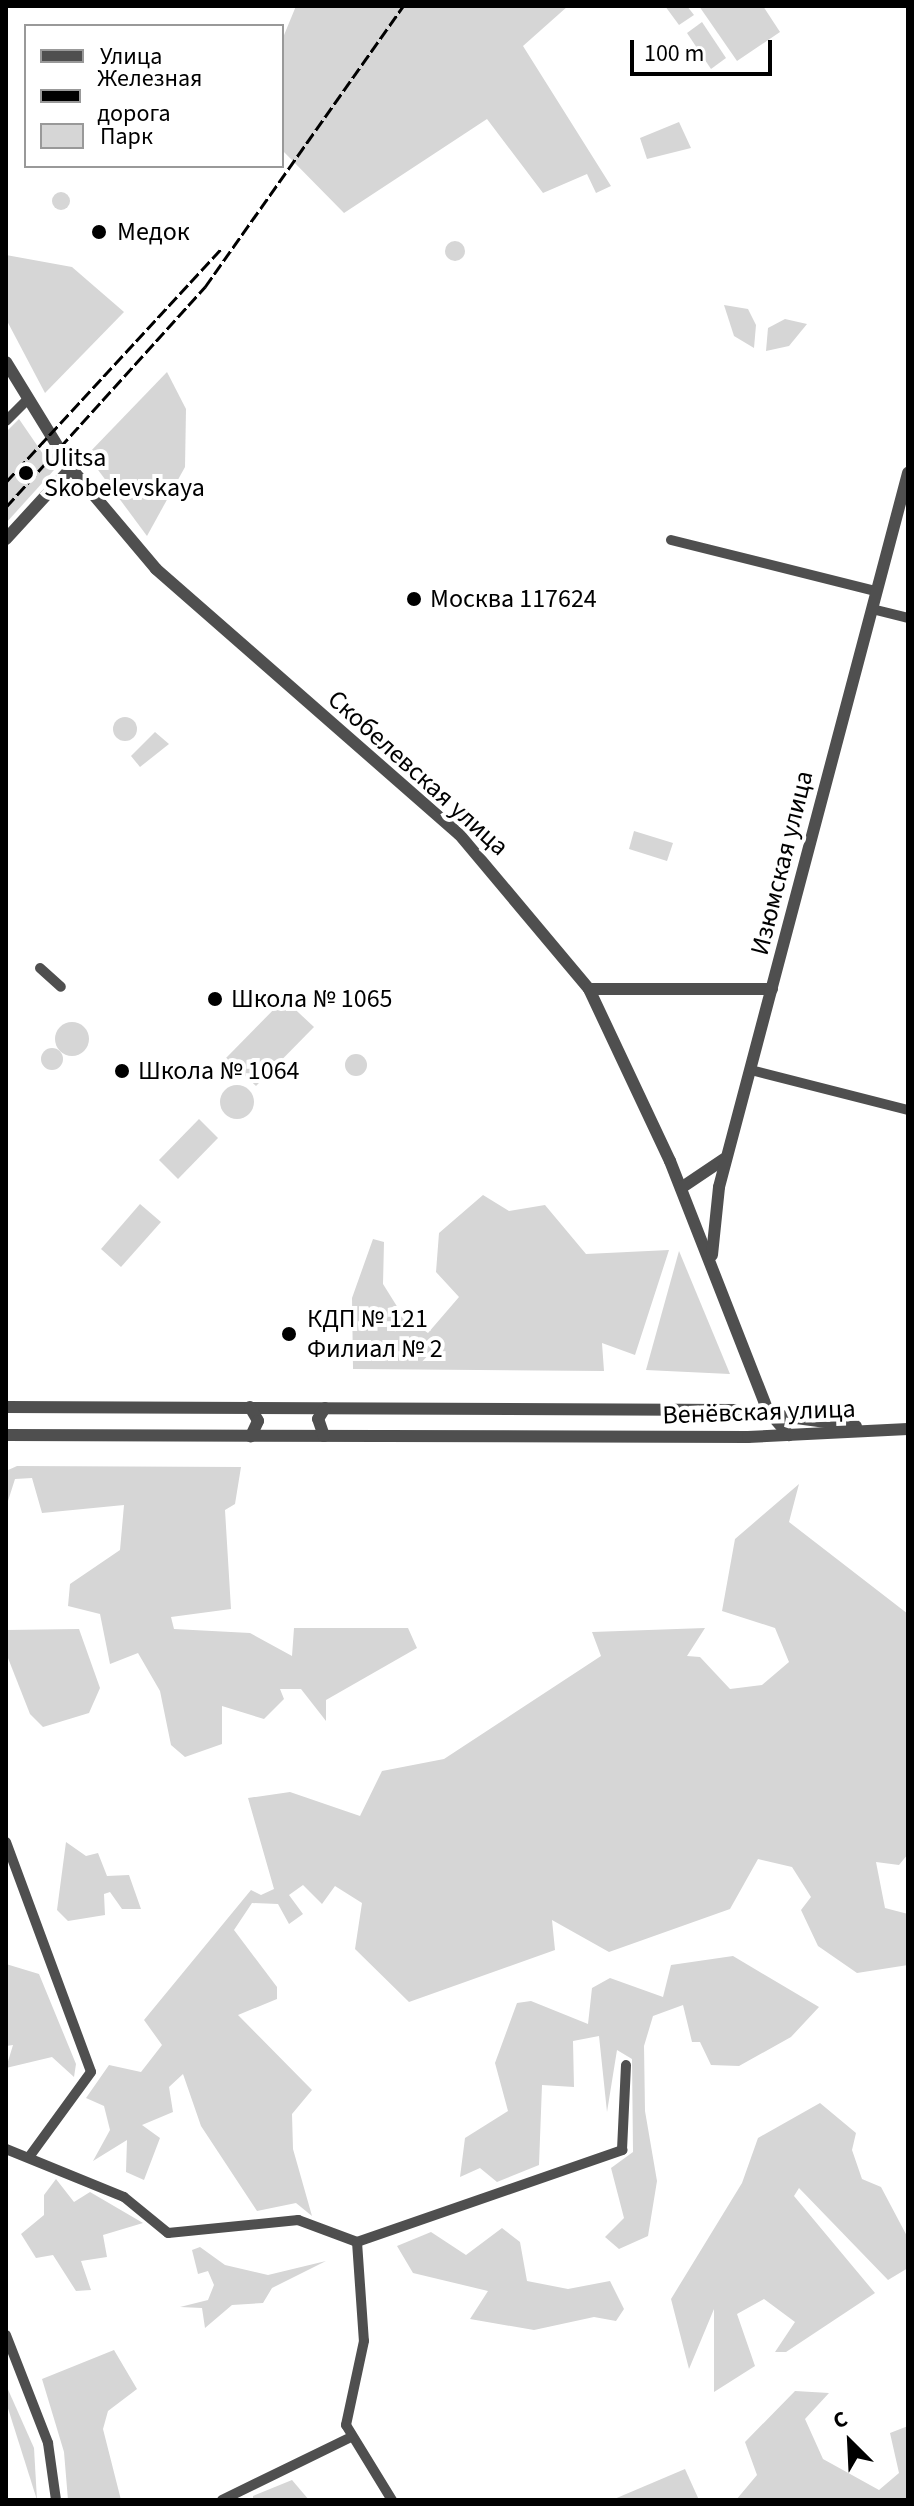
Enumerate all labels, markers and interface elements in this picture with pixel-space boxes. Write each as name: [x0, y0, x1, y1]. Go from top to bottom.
legend: [24, 24, 284, 168]
scale bar: [634, 24, 776, 74]
text: 100 m: [644, 36, 704, 71]
text: Улица: [100, 39, 162, 74]
text: Железная дорога: [97, 61, 202, 131]
text: Парк: [100, 119, 153, 154]
place label: Медок: [117, 216, 190, 248]
marker: Медок: [88, 221, 110, 243]
place label: Ulitsa Skobelevskaya: [44, 442, 205, 504]
marker: Ulitsa Skobelevskaya: [15, 462, 37, 484]
place label: Москва 117624: [430, 583, 597, 615]
marker: Москва 117624: [405, 590, 423, 608]
street label: Скобелевская улица: [321, 684, 515, 862]
street label: Изюмская улица: [744, 768, 820, 958]
place label: Школа № 1065: [231, 983, 393, 1015]
marker: Школа № 1065: [206, 990, 224, 1008]
place label: Школа № 1064: [138, 1055, 300, 1087]
marker: Школа № 1064: [113, 1062, 131, 1080]
place label: КДП № 121 Филиал № 2: [307, 1303, 443, 1364]
marker: КДП № 121 Филиал № 2: [278, 1323, 300, 1345]
street label: Венёвская улица: [662, 1393, 856, 1431]
north arrow: [810, 2402, 890, 2482]
text: С: [828, 2403, 853, 2437]

